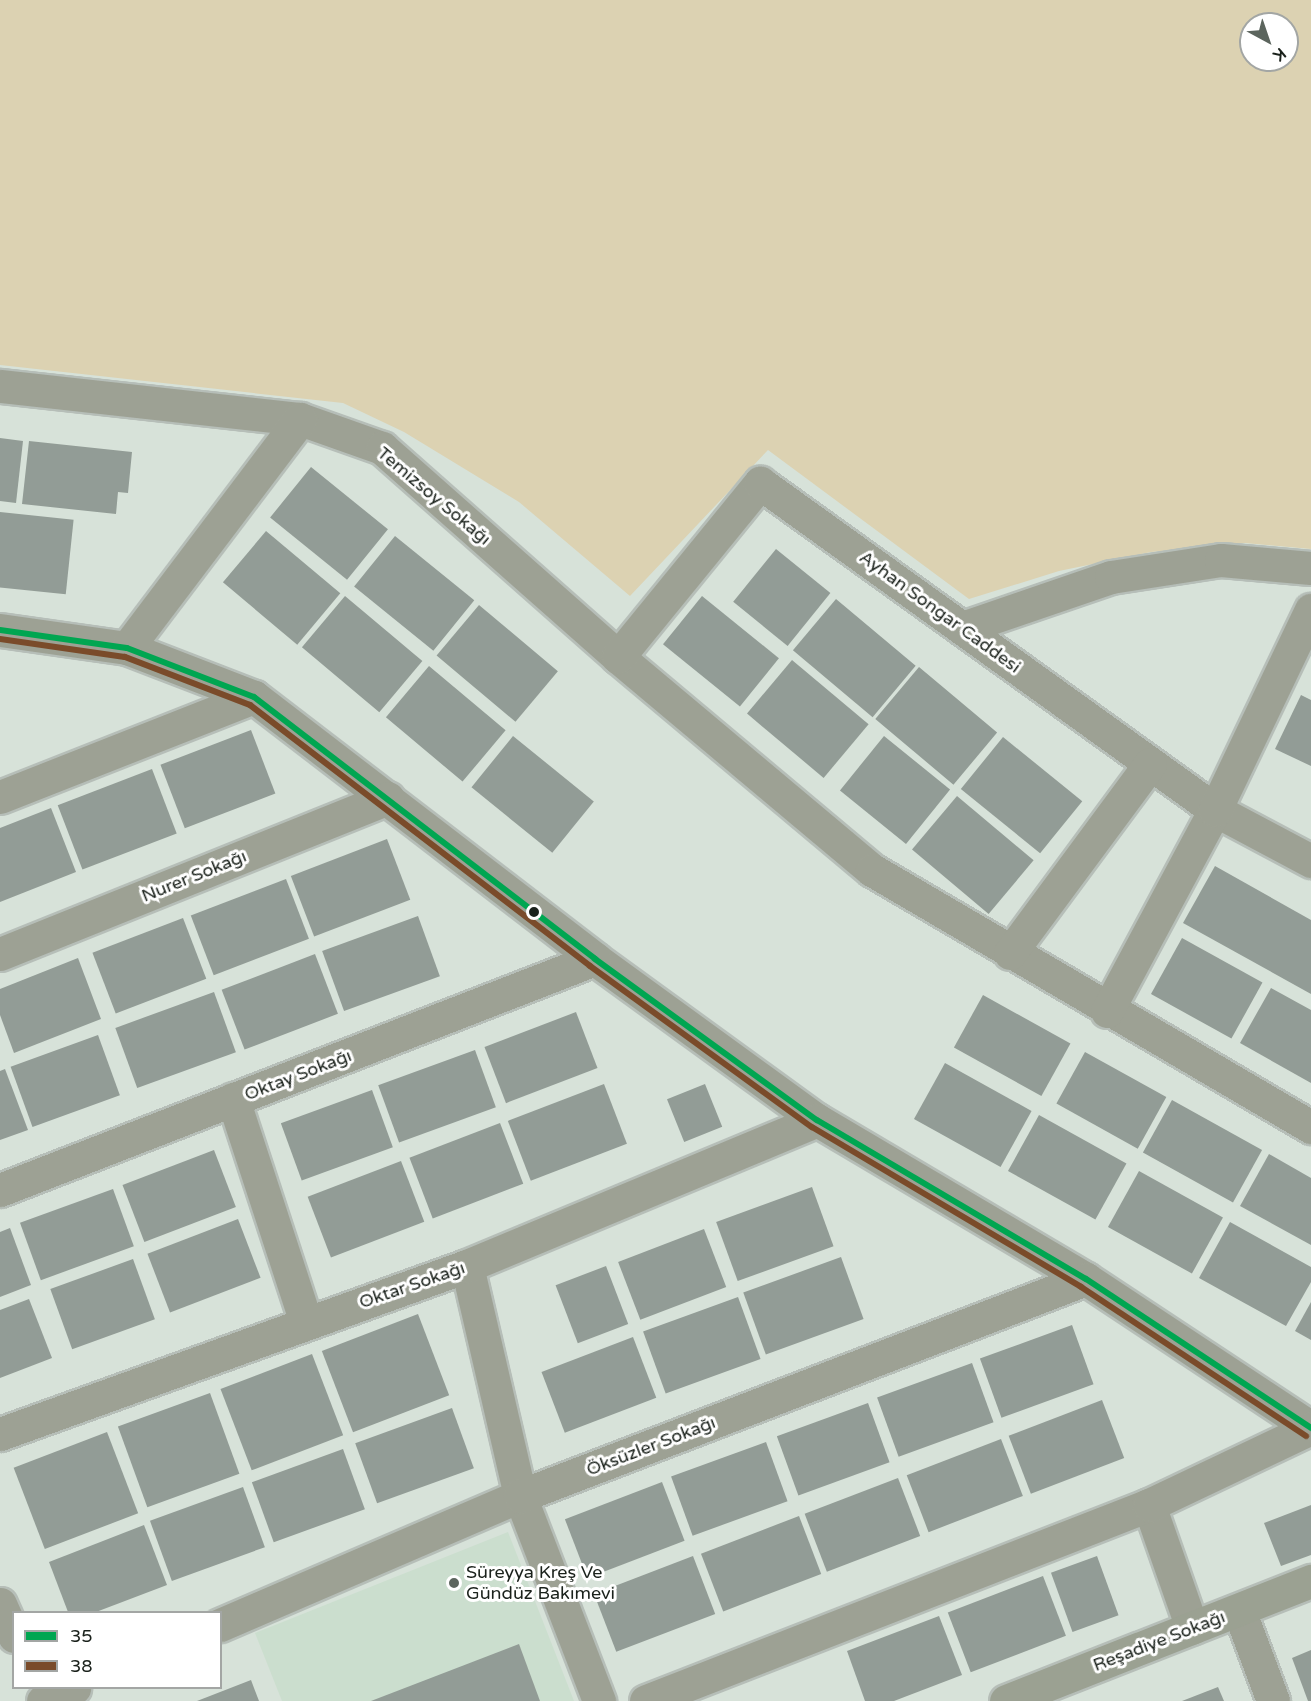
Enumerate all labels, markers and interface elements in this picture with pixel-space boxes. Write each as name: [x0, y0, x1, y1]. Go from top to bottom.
north arrow: [1239, 12, 1299, 72]
text: K: [1269, 43, 1290, 65]
street label: Temizsoy Sokağı: [373, 442, 495, 550]
street label: Ayhan Songar Caddesi: [855, 546, 1025, 678]
street label: Nurer Sokağı: [138, 845, 250, 907]
unlabelled marker: [528, 906, 540, 918]
street label: Oktay Sokağı: [241, 1045, 355, 1105]
street label: Oktar Sokağı: [356, 1257, 468, 1313]
street label: Öksüzler Sokağı: [583, 1411, 719, 1481]
place label: Süreyya Kreş Ve Gündüz Bakımevi: [466, 1562, 615, 1604]
marker: Süreyya Kreş Ve Gündüz Bakımevi: [447, 1576, 461, 1590]
street label: Reşadiye Sokağı: [1090, 1606, 1228, 1676]
legend: [12, 1611, 222, 1689]
text: 35: [70, 1625, 93, 1647]
text: 38: [70, 1655, 93, 1677]

